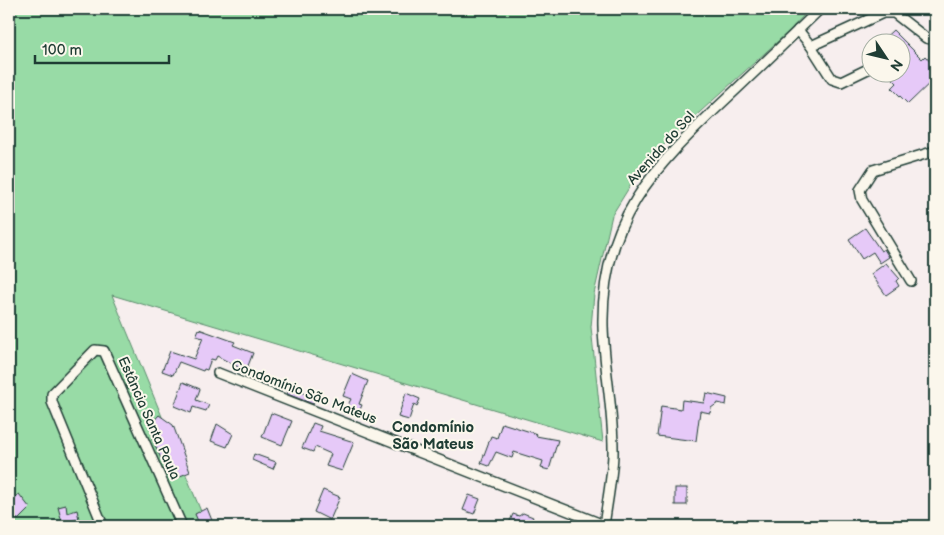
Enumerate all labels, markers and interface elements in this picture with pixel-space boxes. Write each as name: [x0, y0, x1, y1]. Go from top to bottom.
scale bar: [35, 32, 169, 64]
north arrow: [862, 32, 912, 82]
text: 100 m: [42, 41, 82, 60]
text: N: [886, 56, 906, 74]
street label: Avenida do Sol: [624, 108, 698, 188]
street label: Estância Santa Paula: [114, 354, 184, 482]
street label: Condomínio São Mateus: [229, 356, 379, 428]
district label: Condomínio São Mateus: [392, 418, 474, 454]

